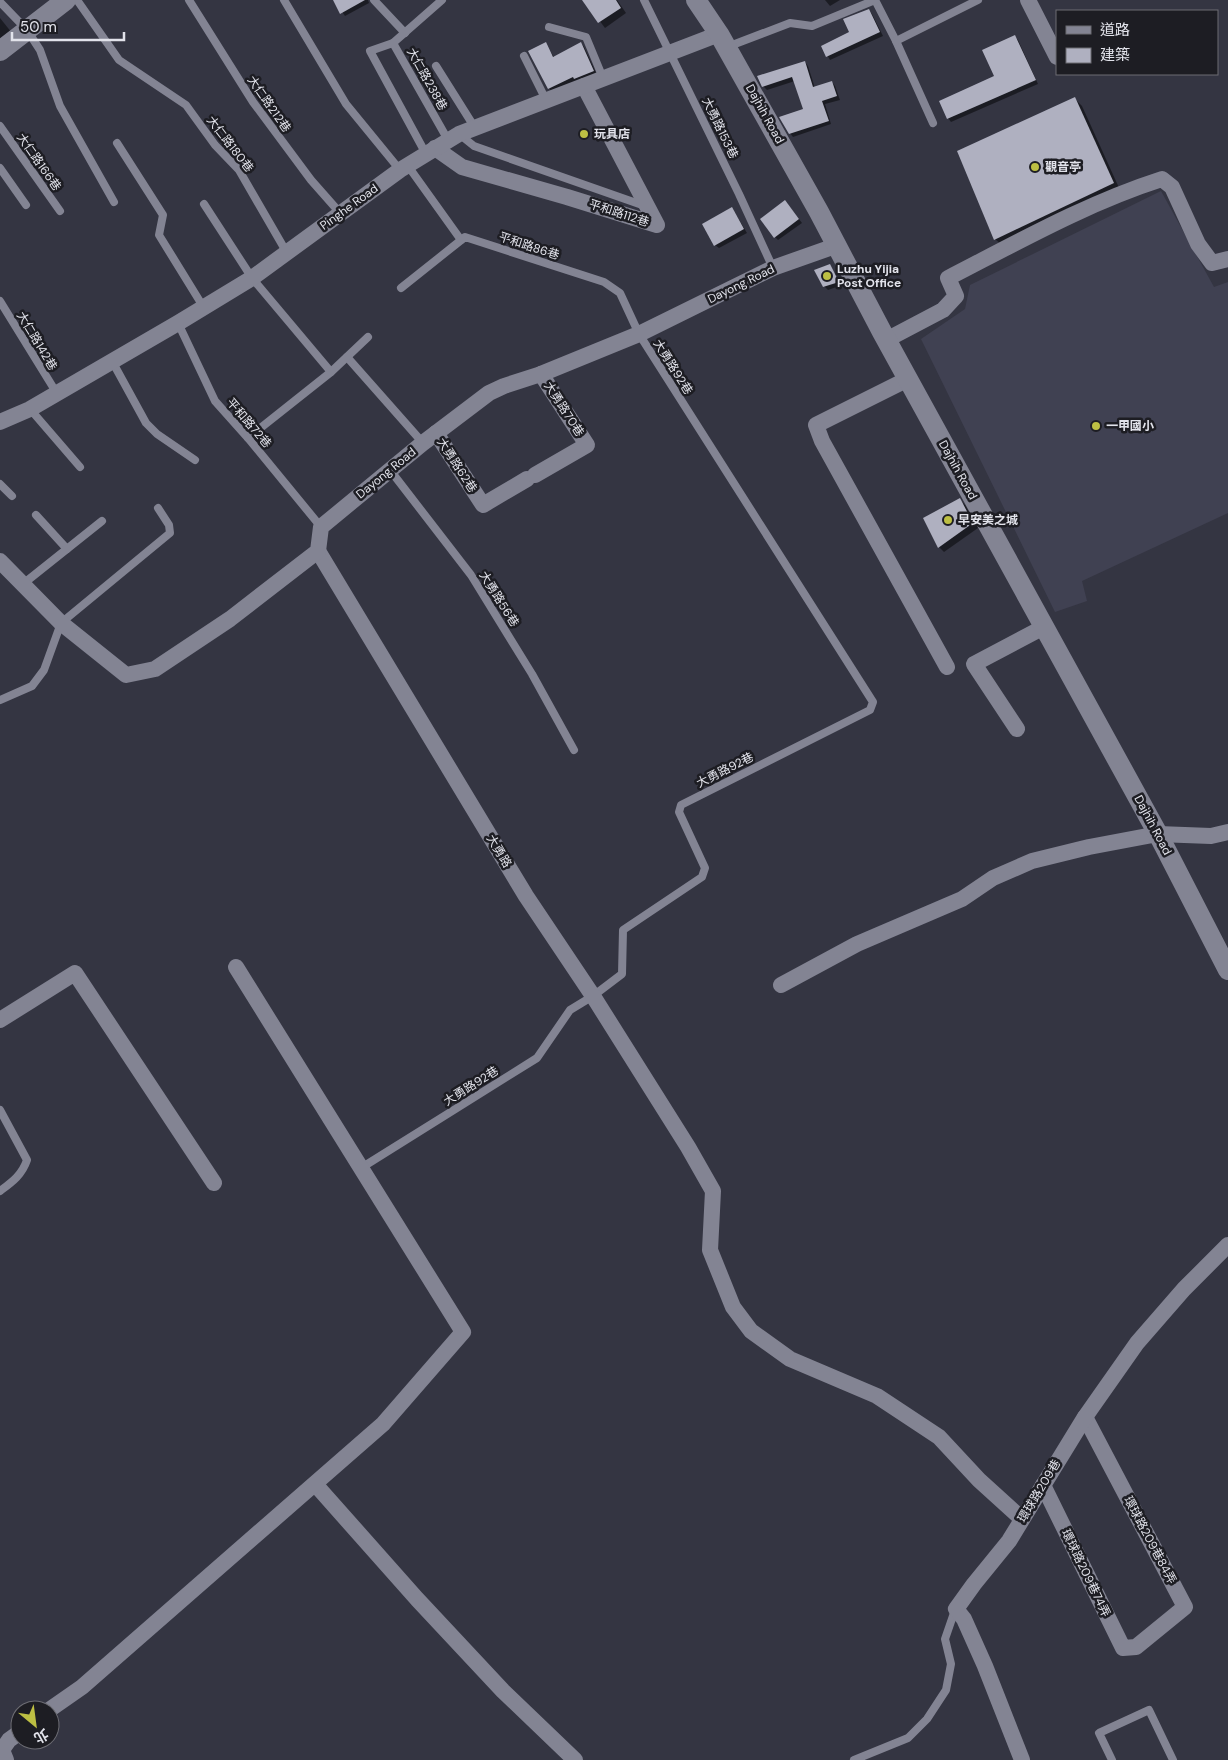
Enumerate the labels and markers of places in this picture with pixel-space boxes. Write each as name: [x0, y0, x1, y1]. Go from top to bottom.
place label: 玩具店: [594, 126, 630, 142]
marker: 玩具店: [578, 128, 590, 140]
place label: 觀音亭: [1045, 159, 1081, 175]
marker: 觀音亭: [1029, 161, 1041, 173]
place label: Luzhu Yijia Post Office: [837, 261, 901, 291]
marker: Luzhu Yijia Post Office: [821, 270, 833, 282]
place label: 一甲國小: [1106, 418, 1154, 434]
marker: 一甲國小: [1090, 420, 1102, 432]
place label: 早安美之城: [958, 512, 1018, 528]
marker: 早安美之城: [942, 514, 954, 526]

